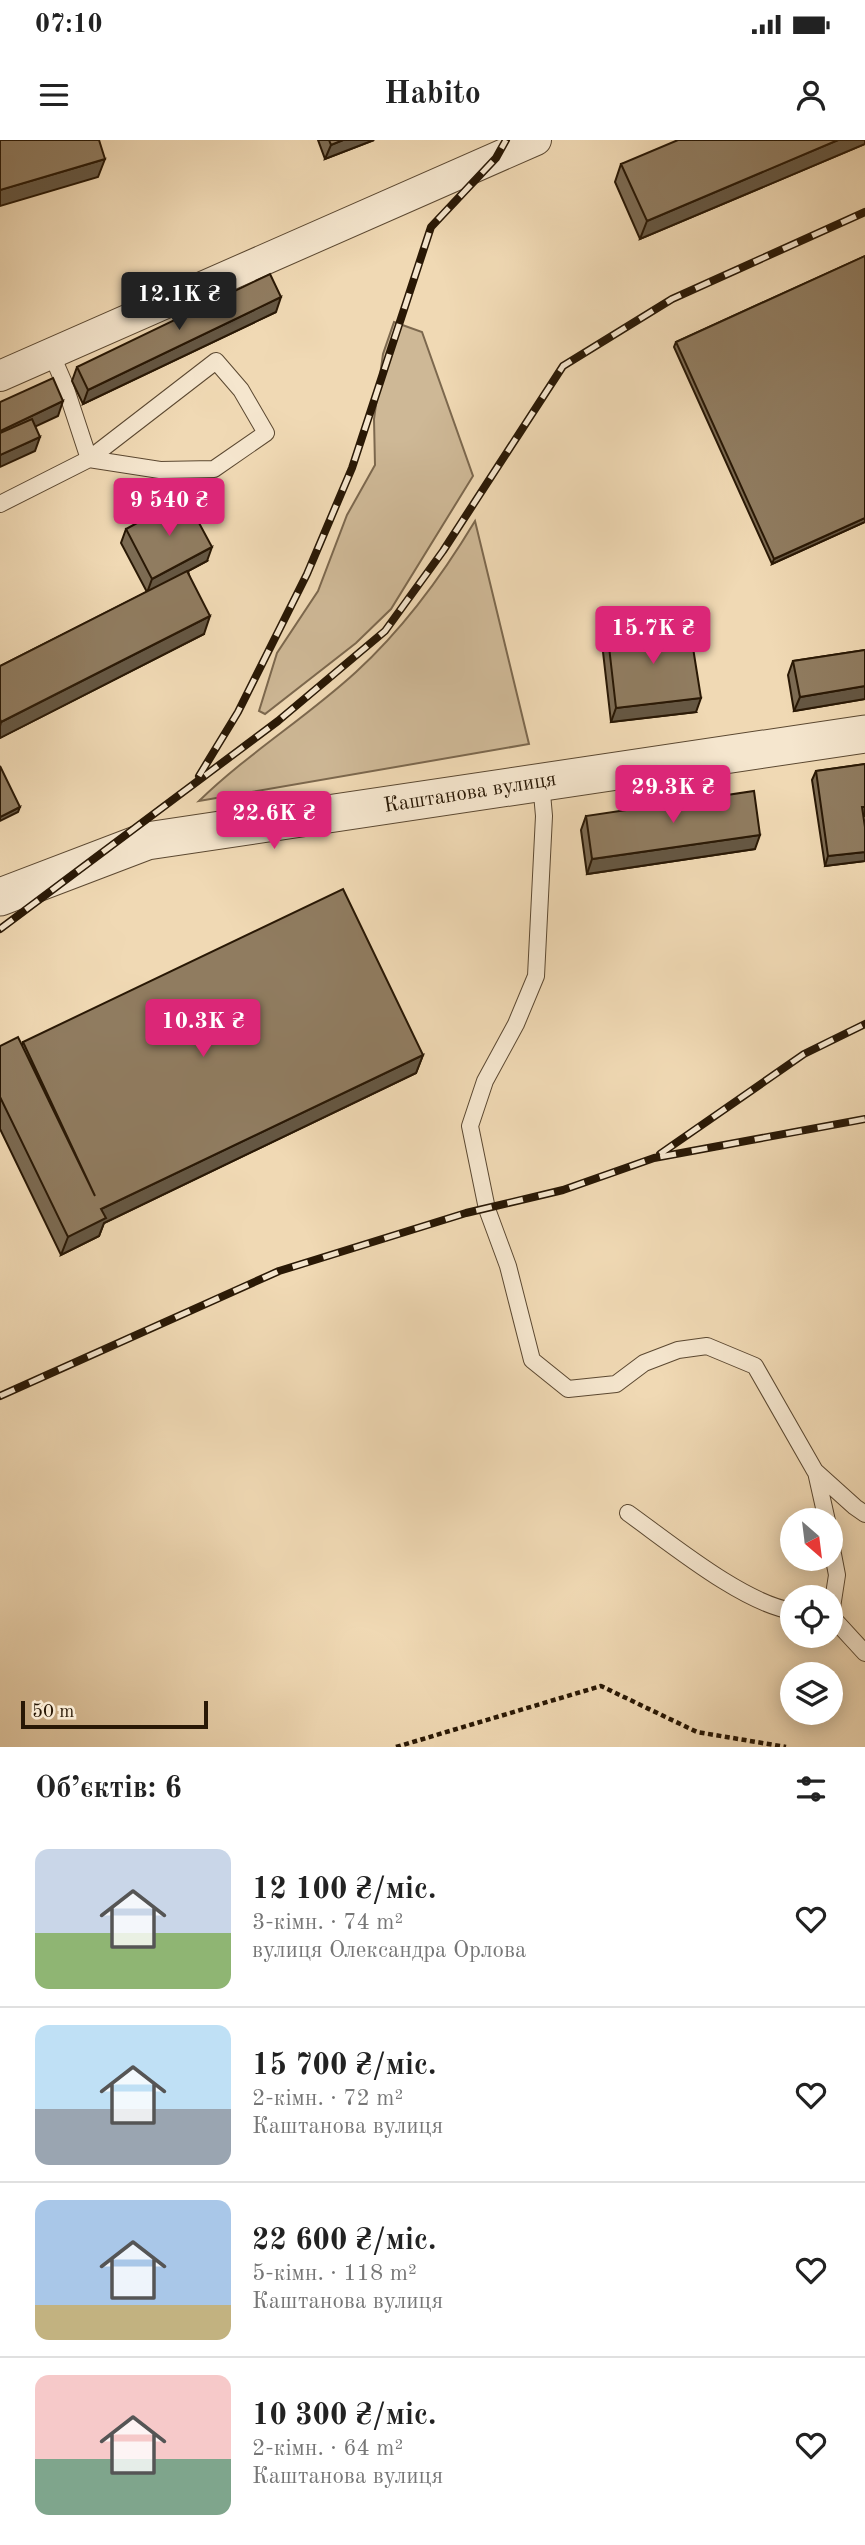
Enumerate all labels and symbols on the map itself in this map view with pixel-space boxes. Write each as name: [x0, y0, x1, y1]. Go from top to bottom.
pin: 12.1K ₴: [114, 272, 244, 332]
pin: 9 540 ₴: [104, 478, 234, 538]
pin: 15.7K ₴: [588, 606, 718, 666]
pin: 29.3K ₴: [608, 766, 738, 825]
street label: Каштанова вулиця: [382, 769, 558, 817]
pin: 22.6K ₴: [209, 792, 339, 851]
pin: 10.3K ₴: [138, 1000, 268, 1059]
north arrow: [780, 1508, 844, 1572]
scale bar: [21, 1698, 208, 1730]

